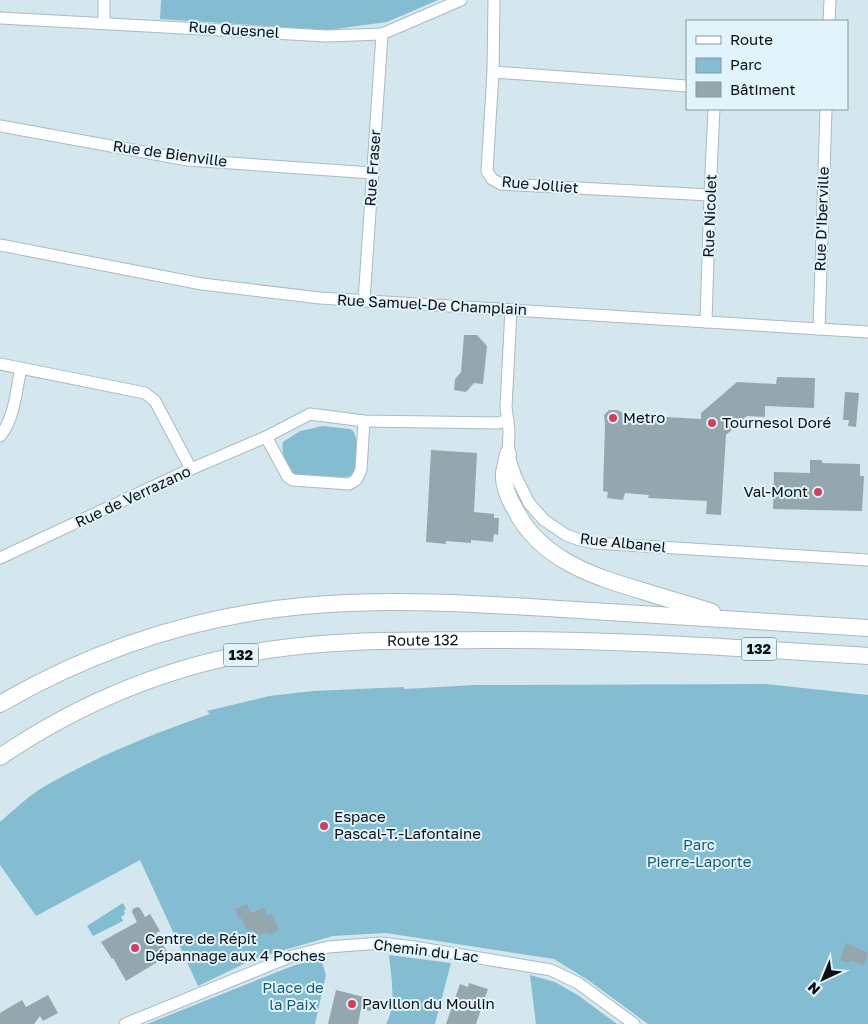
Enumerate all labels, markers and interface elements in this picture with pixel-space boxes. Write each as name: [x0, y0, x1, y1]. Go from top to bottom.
street label: Rue Quesnel: [188, 17, 280, 41]
legend: [686, 20, 848, 110]
text: Route: [730, 30, 773, 48]
text: Parc: [730, 55, 762, 73]
text: Bâtiment: [730, 80, 795, 98]
street label: Rue Fraser: [360, 129, 384, 207]
street label: Rue de Bienville: [112, 136, 229, 170]
street label: Rue D'Iberville: [810, 166, 832, 272]
street label: Rue Jolliet: [501, 172, 579, 196]
street label: Rue Nicolet: [699, 174, 719, 258]
street label: Rue Samuel-De Champlain: [337, 290, 528, 318]
place label: Metro: [623, 408, 665, 426]
marker: Metro: [607, 412, 619, 424]
place label: Tournesol Doré: [722, 413, 832, 431]
marker: Tournesol Doré: [706, 417, 718, 429]
street label: Rue de Verrazano: [72, 461, 193, 531]
place label: Val-Mont: [743, 482, 808, 500]
marker: Val-Mont: [812, 486, 824, 498]
street label: Rue Albanel: [579, 529, 667, 555]
street label: Route 132: [387, 630, 458, 649]
road number: 132: [742, 638, 776, 661]
road number: 132: [224, 644, 258, 666]
place label: Espace Pascal-T.-Lafontaine: [334, 807, 481, 842]
marker: Espace Pascal-T.-Lafontaine: [318, 820, 330, 832]
park label: Parc Pierre-Laporte: [647, 835, 752, 870]
place label: Centre de Répit Dépannage aux 4 Poches: [145, 929, 326, 964]
street label: Chemin du Lac: [373, 935, 480, 965]
marker: Centre de Répit Dépannage aux 4 Poches: [129, 942, 141, 954]
north arrow: [798, 954, 848, 1004]
park label: Place de la Paix: [262, 978, 324, 1013]
text: N: [804, 979, 823, 999]
place label: Pavillon du Moulin: [362, 994, 495, 1012]
marker: Pavillon du Moulin: [346, 998, 358, 1010]

